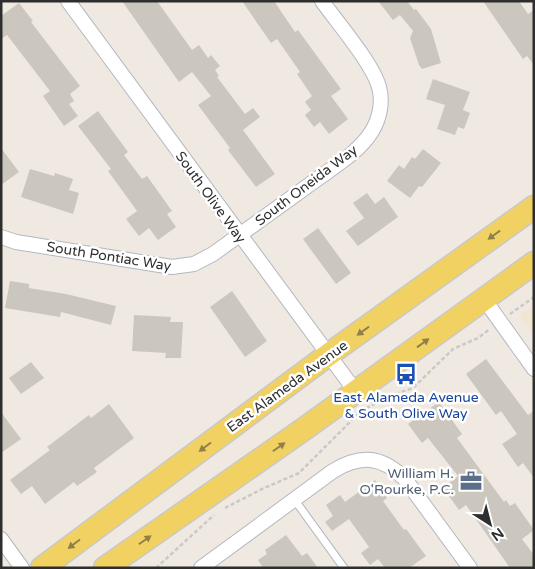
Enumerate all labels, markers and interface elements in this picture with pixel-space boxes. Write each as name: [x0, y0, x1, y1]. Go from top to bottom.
street label: South Oneida Way: [252, 141, 361, 229]
street label: South Olive Way: [172, 148, 250, 247]
one-way arrow: [487, 230, 501, 240]
street label: South Pontiac Way: [45, 238, 173, 275]
one-way arrow: [357, 325, 370, 336]
street label: East Alameda Avenue: [224, 337, 351, 436]
one-way arrow: [417, 338, 430, 348]
bus stop icon: East Alameda Avenue & South Olive Way: [393, 361, 419, 387]
place label: East Alameda Avenue & South Olive Way: [333, 389, 479, 422]
one-way arrow: [199, 441, 212, 452]
one-way arrow: [272, 442, 285, 452]
place label: William H. O'Rourke, P.C.: [359, 465, 454, 498]
office icon: William H. O'Rourke, P.C.: [458, 468, 484, 494]
north arrow: [465, 499, 515, 549]
text: N: [488, 524, 507, 544]
one-way arrow: [139, 535, 152, 545]
one-way arrow: [68, 538, 81, 549]

